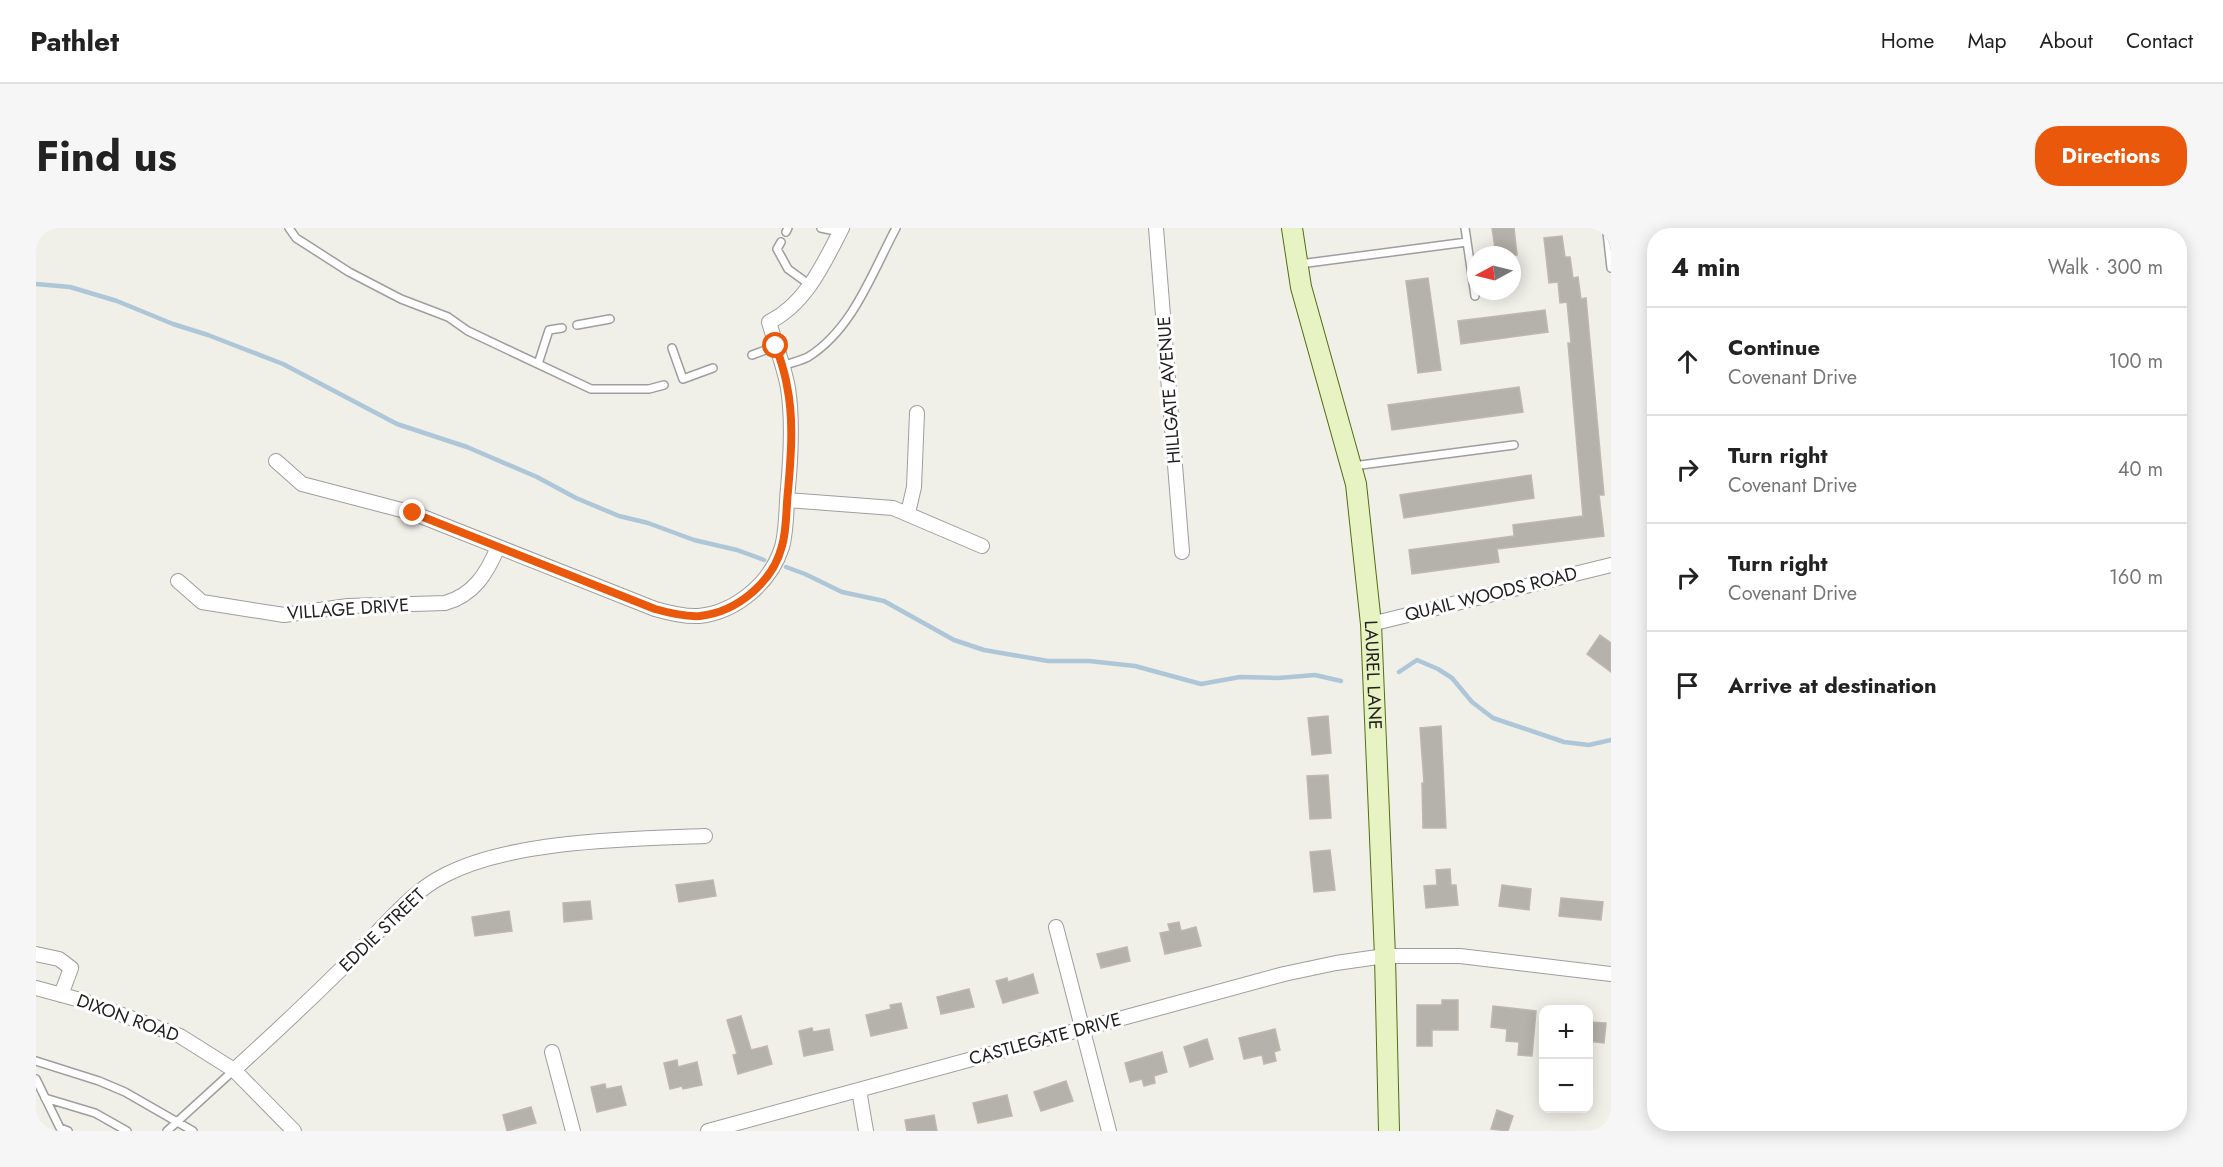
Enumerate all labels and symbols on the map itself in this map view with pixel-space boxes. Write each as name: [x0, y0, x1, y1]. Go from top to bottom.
north arrow: [1467, 246, 1521, 300]
street label: HILLGATE AVENUE: [1151, 315, 1187, 465]
route start: [762, 332, 788, 358]
route end: [399, 499, 425, 525]
street label: QUAIL WOODS ROAD: [1402, 560, 1580, 628]
street label: VILLAGE DRIVE: [286, 592, 410, 626]
street label: LAUREL LANE: [1358, 620, 1388, 730]
street label: EDDIE STREET: [333, 882, 431, 978]
street label: DIXON ROAD: [73, 987, 183, 1049]
street label: CASTLEGATE DRIVE: [966, 1006, 1124, 1072]

